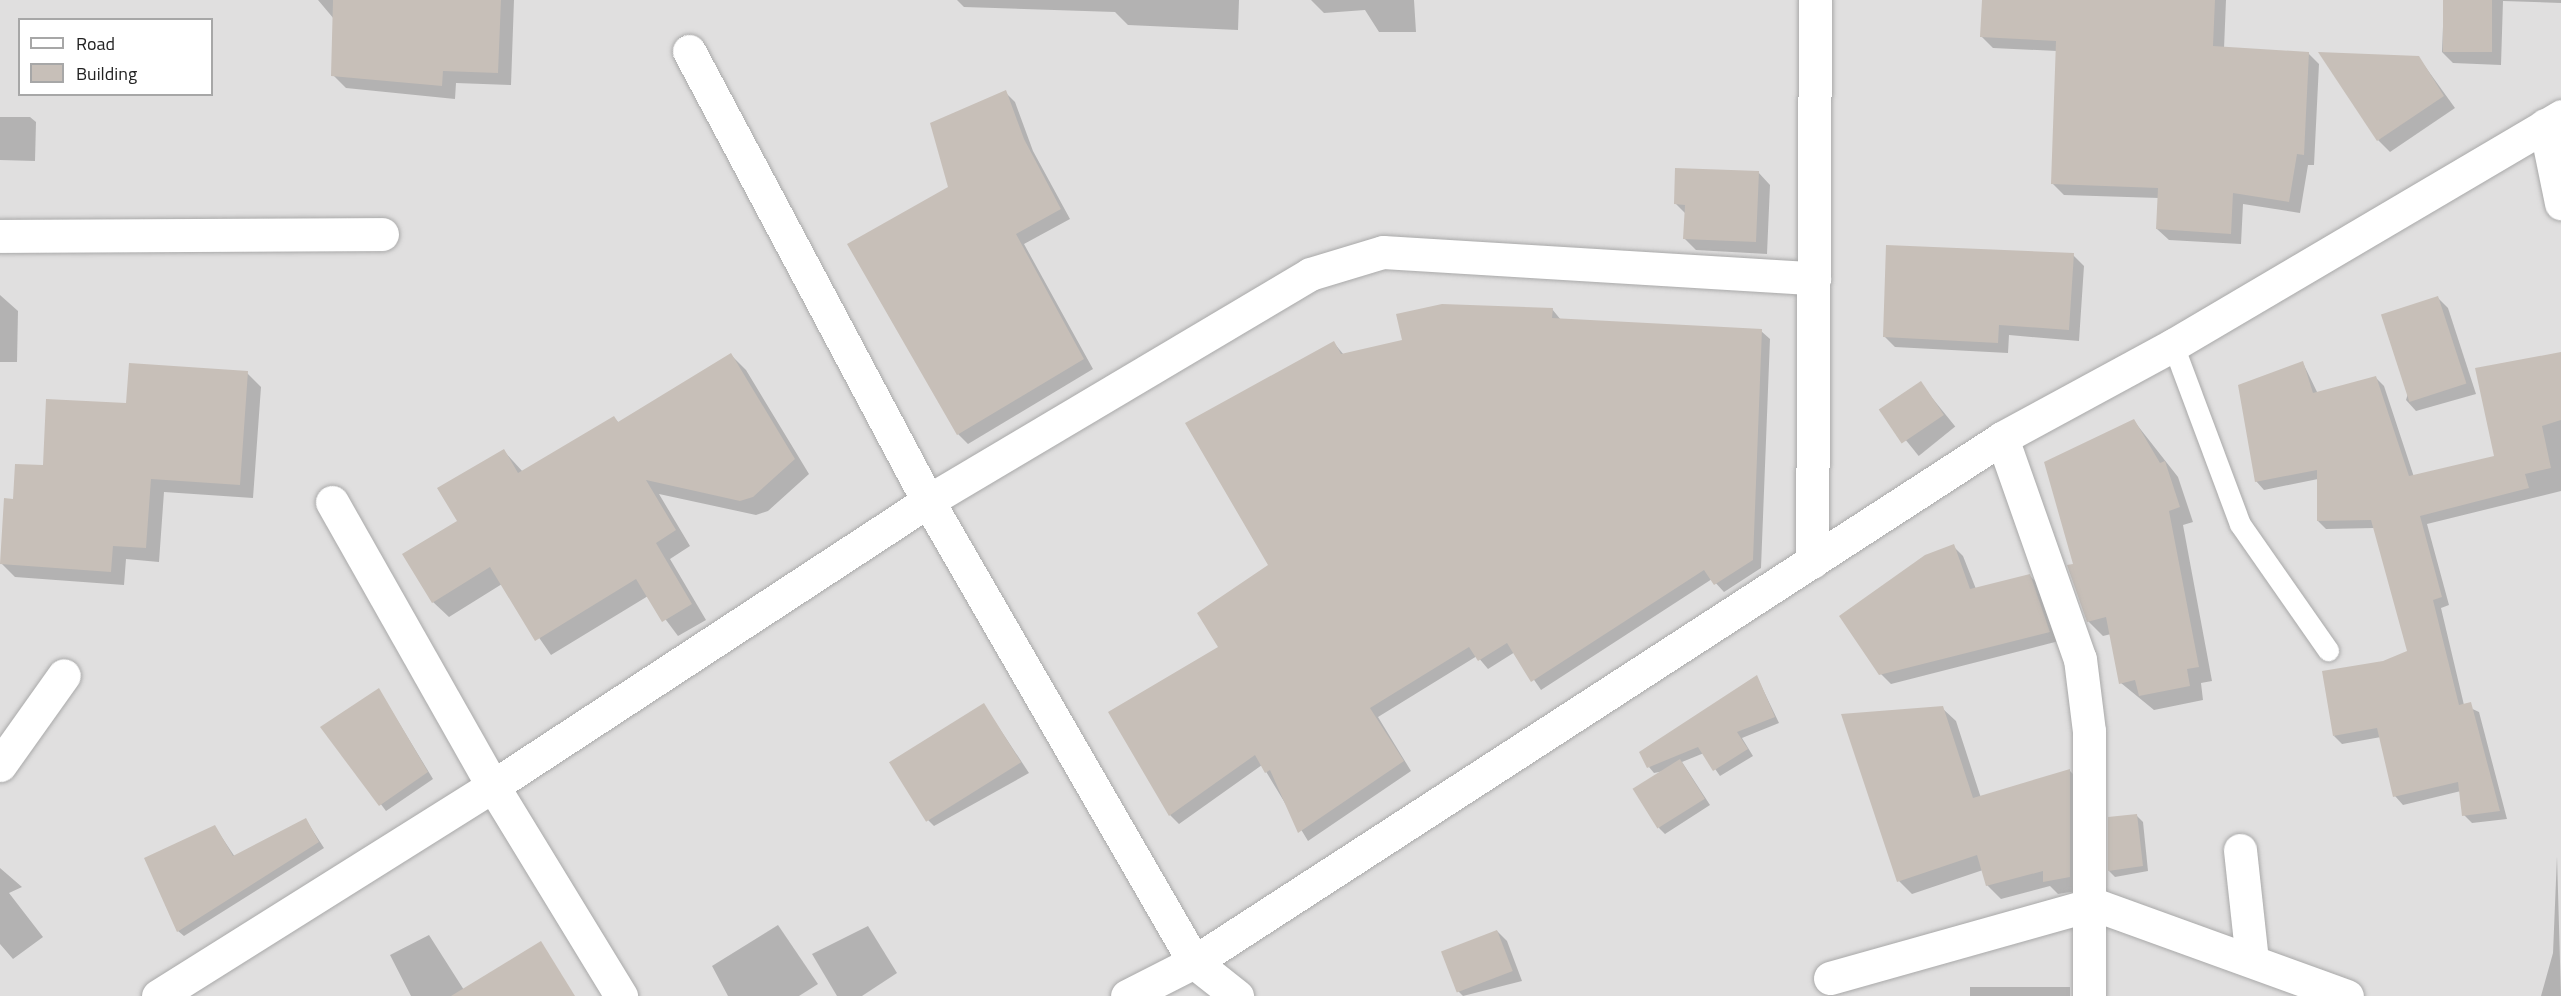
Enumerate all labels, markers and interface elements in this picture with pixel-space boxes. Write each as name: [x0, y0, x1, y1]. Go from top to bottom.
legend: [18, 18, 213, 96]
text: Road: [76, 30, 115, 57]
text: Building: [76, 60, 137, 87]

